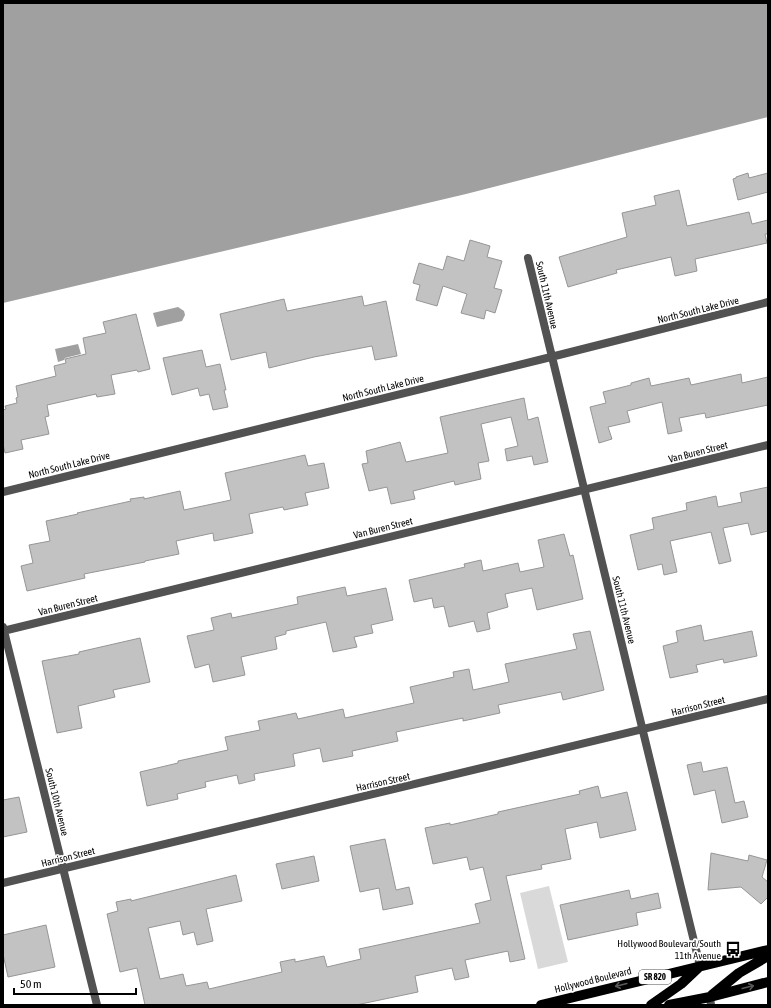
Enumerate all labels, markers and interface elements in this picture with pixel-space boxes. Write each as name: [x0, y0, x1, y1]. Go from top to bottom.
street label: South 11th Avenue: [534, 260, 560, 330]
street label: North South Lake Drive: [656, 294, 740, 325]
street label: North South Lake Drive: [341, 372, 425, 403]
street label: Van Buren Street: [667, 439, 729, 465]
street label: North South Lake Drive: [27, 449, 111, 480]
street label: Van Buren Street: [352, 515, 414, 541]
street label: South 11th Avenue: [610, 575, 638, 645]
street label: Van Buren Street: [37, 592, 99, 618]
street label: Harrison Street: [670, 694, 726, 718]
street label: South 10th Avenue: [43, 767, 71, 837]
street label: Harrison Street: [355, 770, 411, 794]
street label: Harrison Street: [40, 845, 96, 869]
place label: Hollywood Boulevard/South 11th Avenue: [617, 938, 721, 961]
bus stop icon: Hollywood Boulevard/South 11th Avenue: [724, 940, 742, 958]
street label: Hollywood Boulevard: [553, 965, 633, 995]
scale bar: [14, 970, 136, 996]
road number: SR 820: [639, 970, 671, 984]
text: 50 m: [20, 977, 42, 991]
one-way arrow: [615, 982, 628, 990]
one-way arrow: [741, 983, 754, 991]

